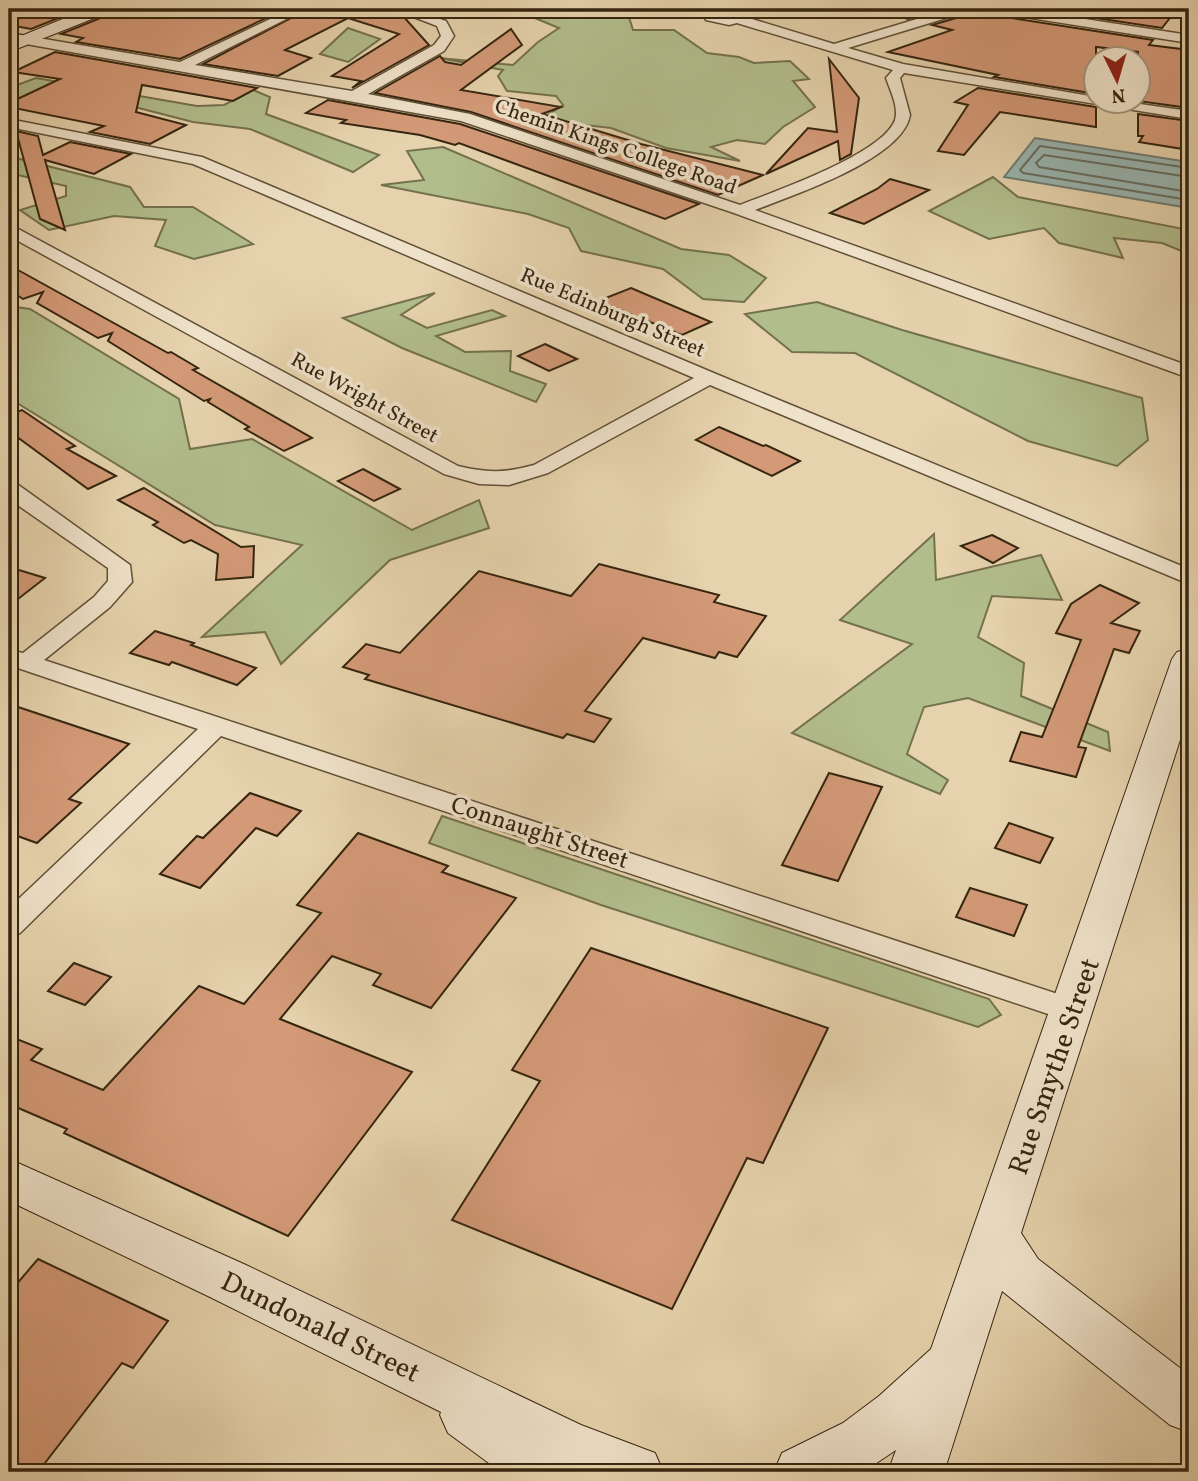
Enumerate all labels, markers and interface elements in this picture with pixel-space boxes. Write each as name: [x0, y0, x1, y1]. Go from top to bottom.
north arrow: [1082, 46, 1152, 116]
text: N: [1110, 81, 1126, 109]
street label: Chemin Kings College Road: [491, 92, 740, 203]
street label: Rue Edinburgh Street: [515, 261, 709, 365]
street label: Rue Wright Street: [285, 346, 443, 451]
street label: Connaught Street: [446, 789, 633, 879]
street label: Rue Smythe Street: [1000, 953, 1111, 1180]
street label: Dundonald Street: [214, 1263, 426, 1393]

